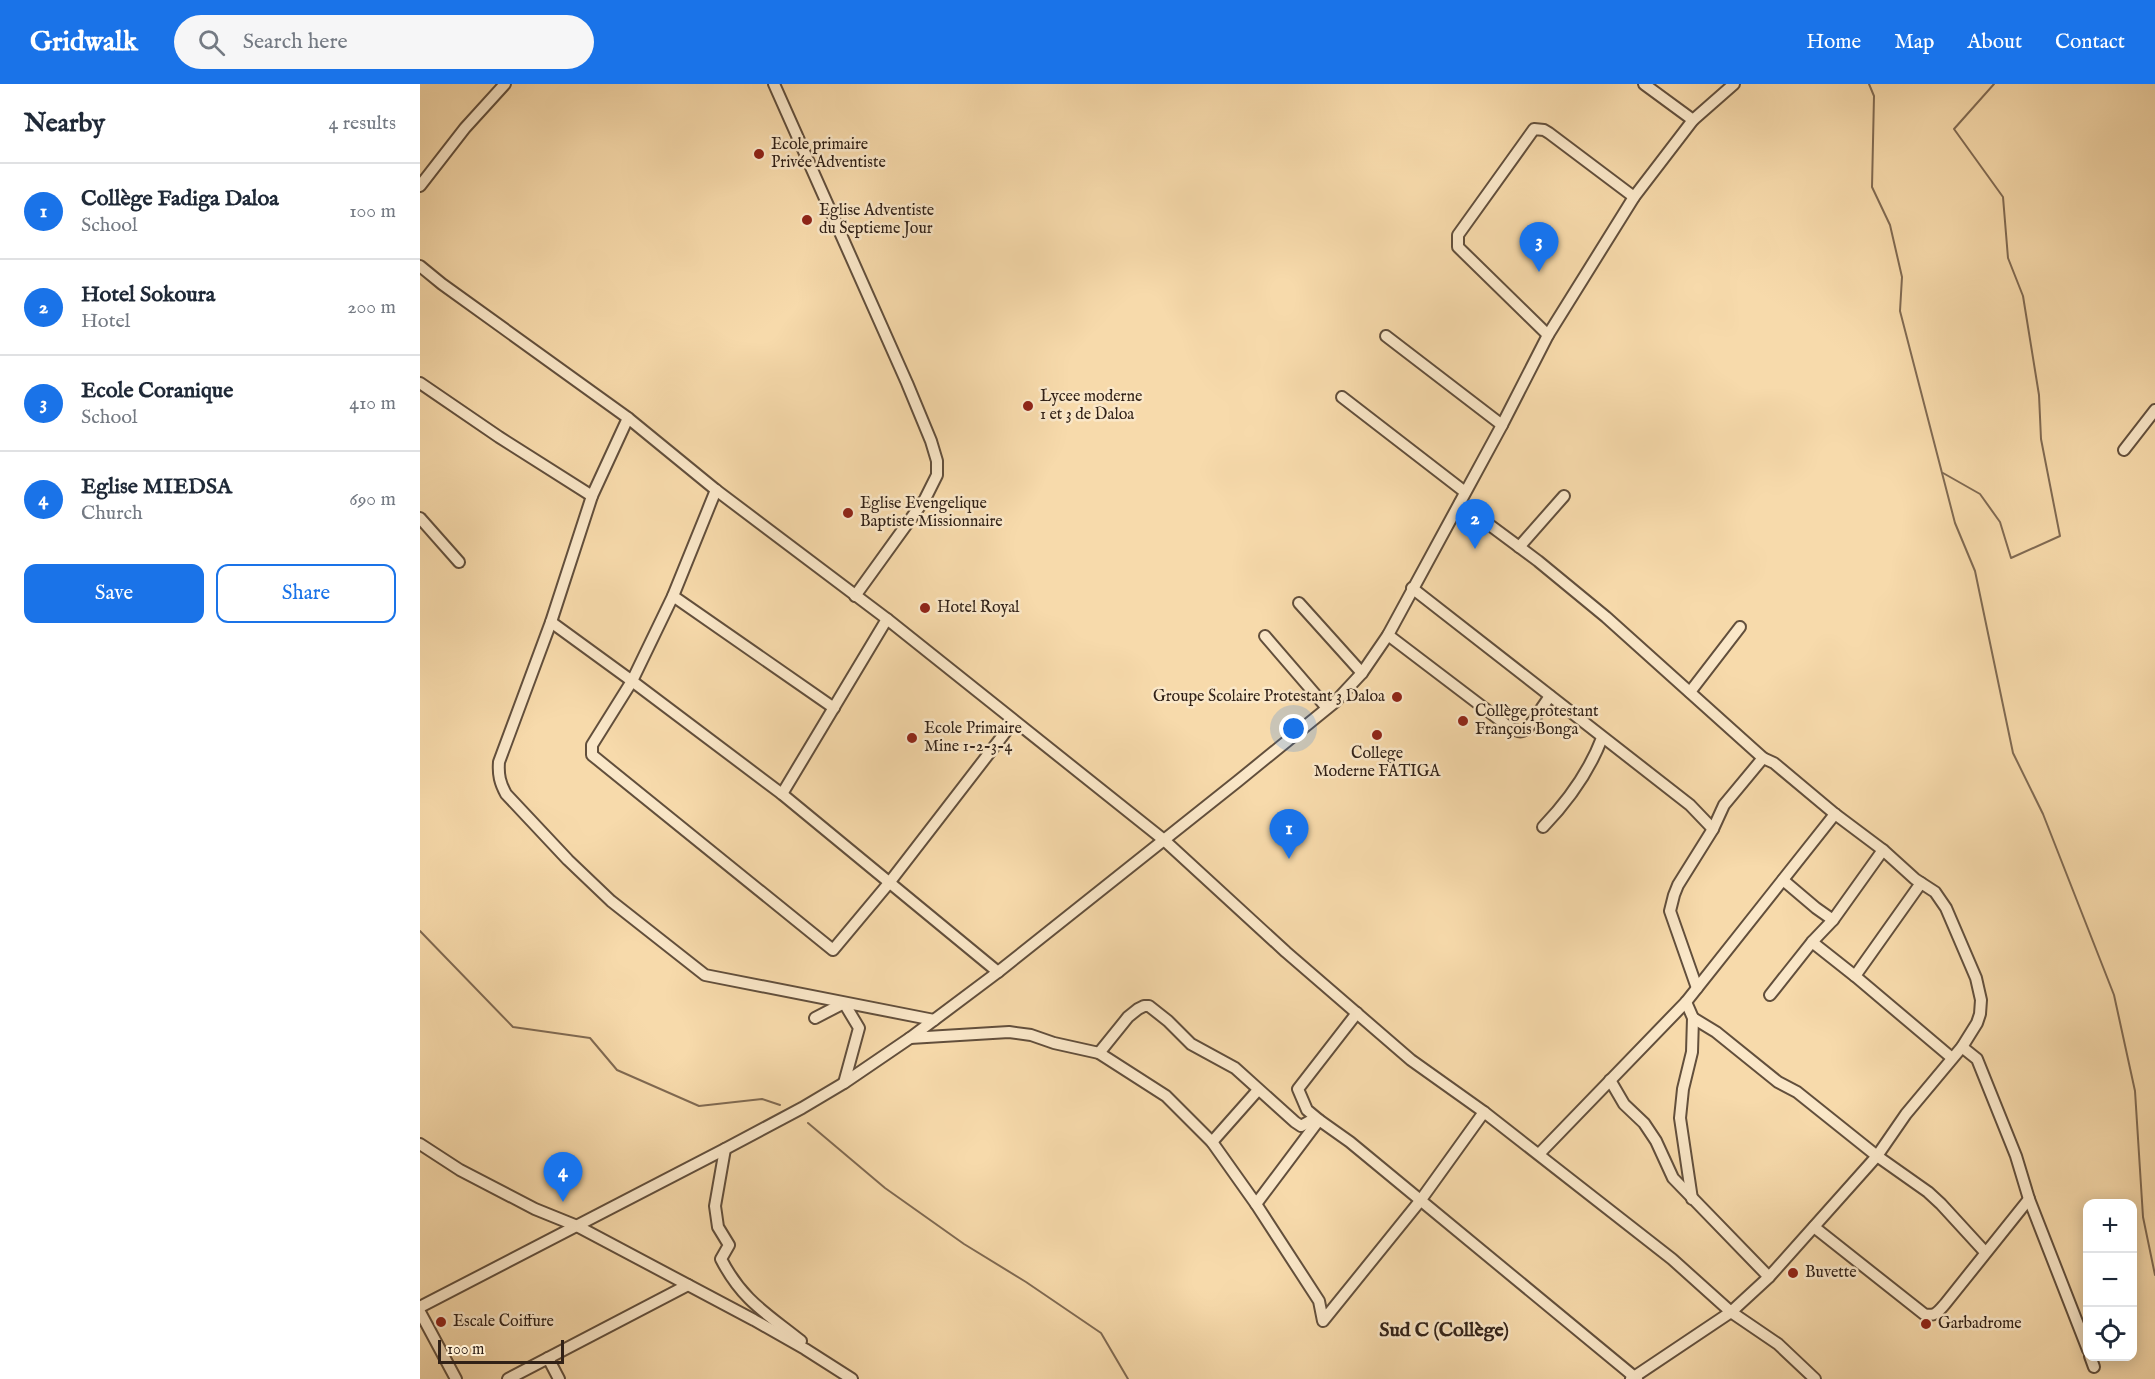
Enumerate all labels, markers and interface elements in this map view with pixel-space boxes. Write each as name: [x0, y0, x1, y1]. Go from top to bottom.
search box: [174, 15, 594, 69]
text: Gridwalk: [30, 25, 138, 60]
icon: search: [195, 26, 228, 59]
text: Search here: [243, 28, 348, 56]
text: Home: [1806, 29, 1861, 56]
text: Map: [1894, 29, 1934, 56]
text: About: [1967, 29, 2022, 56]
text: Contact: [2055, 29, 2125, 56]
text: Nearby: [24, 107, 105, 140]
text: 4 results: [329, 111, 396, 136]
place label: Ecole primaire Privée Adventiste: [771, 135, 886, 173]
marker: Ecole primaire Privée Adventiste: [752, 147, 766, 161]
text: Collège Fadiga Daloa: [81, 185, 279, 213]
text: 1: [40, 199, 47, 224]
text: 100 m: [349, 199, 396, 224]
place label: Eglise Adventiste du Septieme Jour: [819, 201, 934, 239]
text: School: [81, 213, 137, 238]
marker: Eglise Adventiste du Septieme Jour: [800, 213, 814, 227]
pin: 3: [1520, 222, 1558, 272]
text: Hotel Sokoura: [81, 281, 215, 309]
text: 2: [39, 295, 48, 320]
text: 200 m: [347, 295, 396, 320]
text: Hotel: [81, 309, 130, 334]
text: Ecole Coranique: [81, 377, 233, 405]
place label: Lycee moderne 1 et 3 de Daloa: [1040, 387, 1142, 425]
text: 3: [40, 391, 47, 416]
text: 410 m: [349, 391, 396, 416]
marker: Lycee moderne 1 et 3 de Daloa: [1021, 399, 1035, 413]
text: School: [81, 405, 137, 430]
text: Eglise MIEDSA: [81, 473, 232, 501]
text: 4: [39, 487, 48, 512]
text: 690 m: [349, 487, 396, 512]
place label: Eglise Evengelique Baptiste Missionnaire: [860, 494, 1003, 532]
pin: 2: [1456, 500, 1494, 549]
text: Church: [81, 501, 143, 526]
marker: Eglise Evengelique Baptiste Missionnaire: [841, 506, 855, 520]
button: Save: [24, 564, 204, 623]
button: Share: [216, 564, 396, 623]
place label: Hotel Royal: [937, 598, 1020, 618]
marker: Hotel Royal: [918, 601, 932, 615]
place label: Groupe Scolaire Protestant 3 Daloa: [1153, 687, 1385, 707]
marker: Groupe Scolaire Protestant 3 Daloa: [1390, 690, 1404, 704]
place label: Collège protestant François Bonga: [1475, 702, 1599, 740]
your location: [1279, 714, 1308, 743]
marker: Collège protestant François Bonga: [1456, 714, 1470, 728]
place label: Ecole Primaire Mine 1-2-3-4: [924, 719, 1022, 757]
marker: College Moderne FATIGA: [1370, 728, 1384, 742]
marker: Ecole Primaire Mine 1-2-3-4: [905, 731, 919, 745]
place label: College Moderne FATIGA: [1314, 744, 1441, 782]
pin: 1: [1270, 810, 1308, 859]
pin: 4: [544, 1152, 582, 1202]
map controls: [2083, 1199, 2137, 1361]
button: +: [2083, 1199, 2137, 1253]
button: −: [2083, 1253, 2137, 1307]
place label: Buvette: [1805, 1263, 1857, 1283]
marker: Buvette: [1786, 1266, 1800, 1280]
button: locate: [2083, 1307, 2137, 1361]
place label: Escale Coiffure: [453, 1312, 554, 1332]
place label: Garbadrome: [1938, 1314, 2022, 1334]
marker: Escale Coiffure: [434, 1315, 448, 1329]
marker: Garbadrome: [1919, 1317, 1933, 1331]
district label: Sud C (Collège): [1379, 1318, 1509, 1343]
scale bar: [438, 1337, 564, 1364]
text: 100 m: [447, 1340, 484, 1360]

